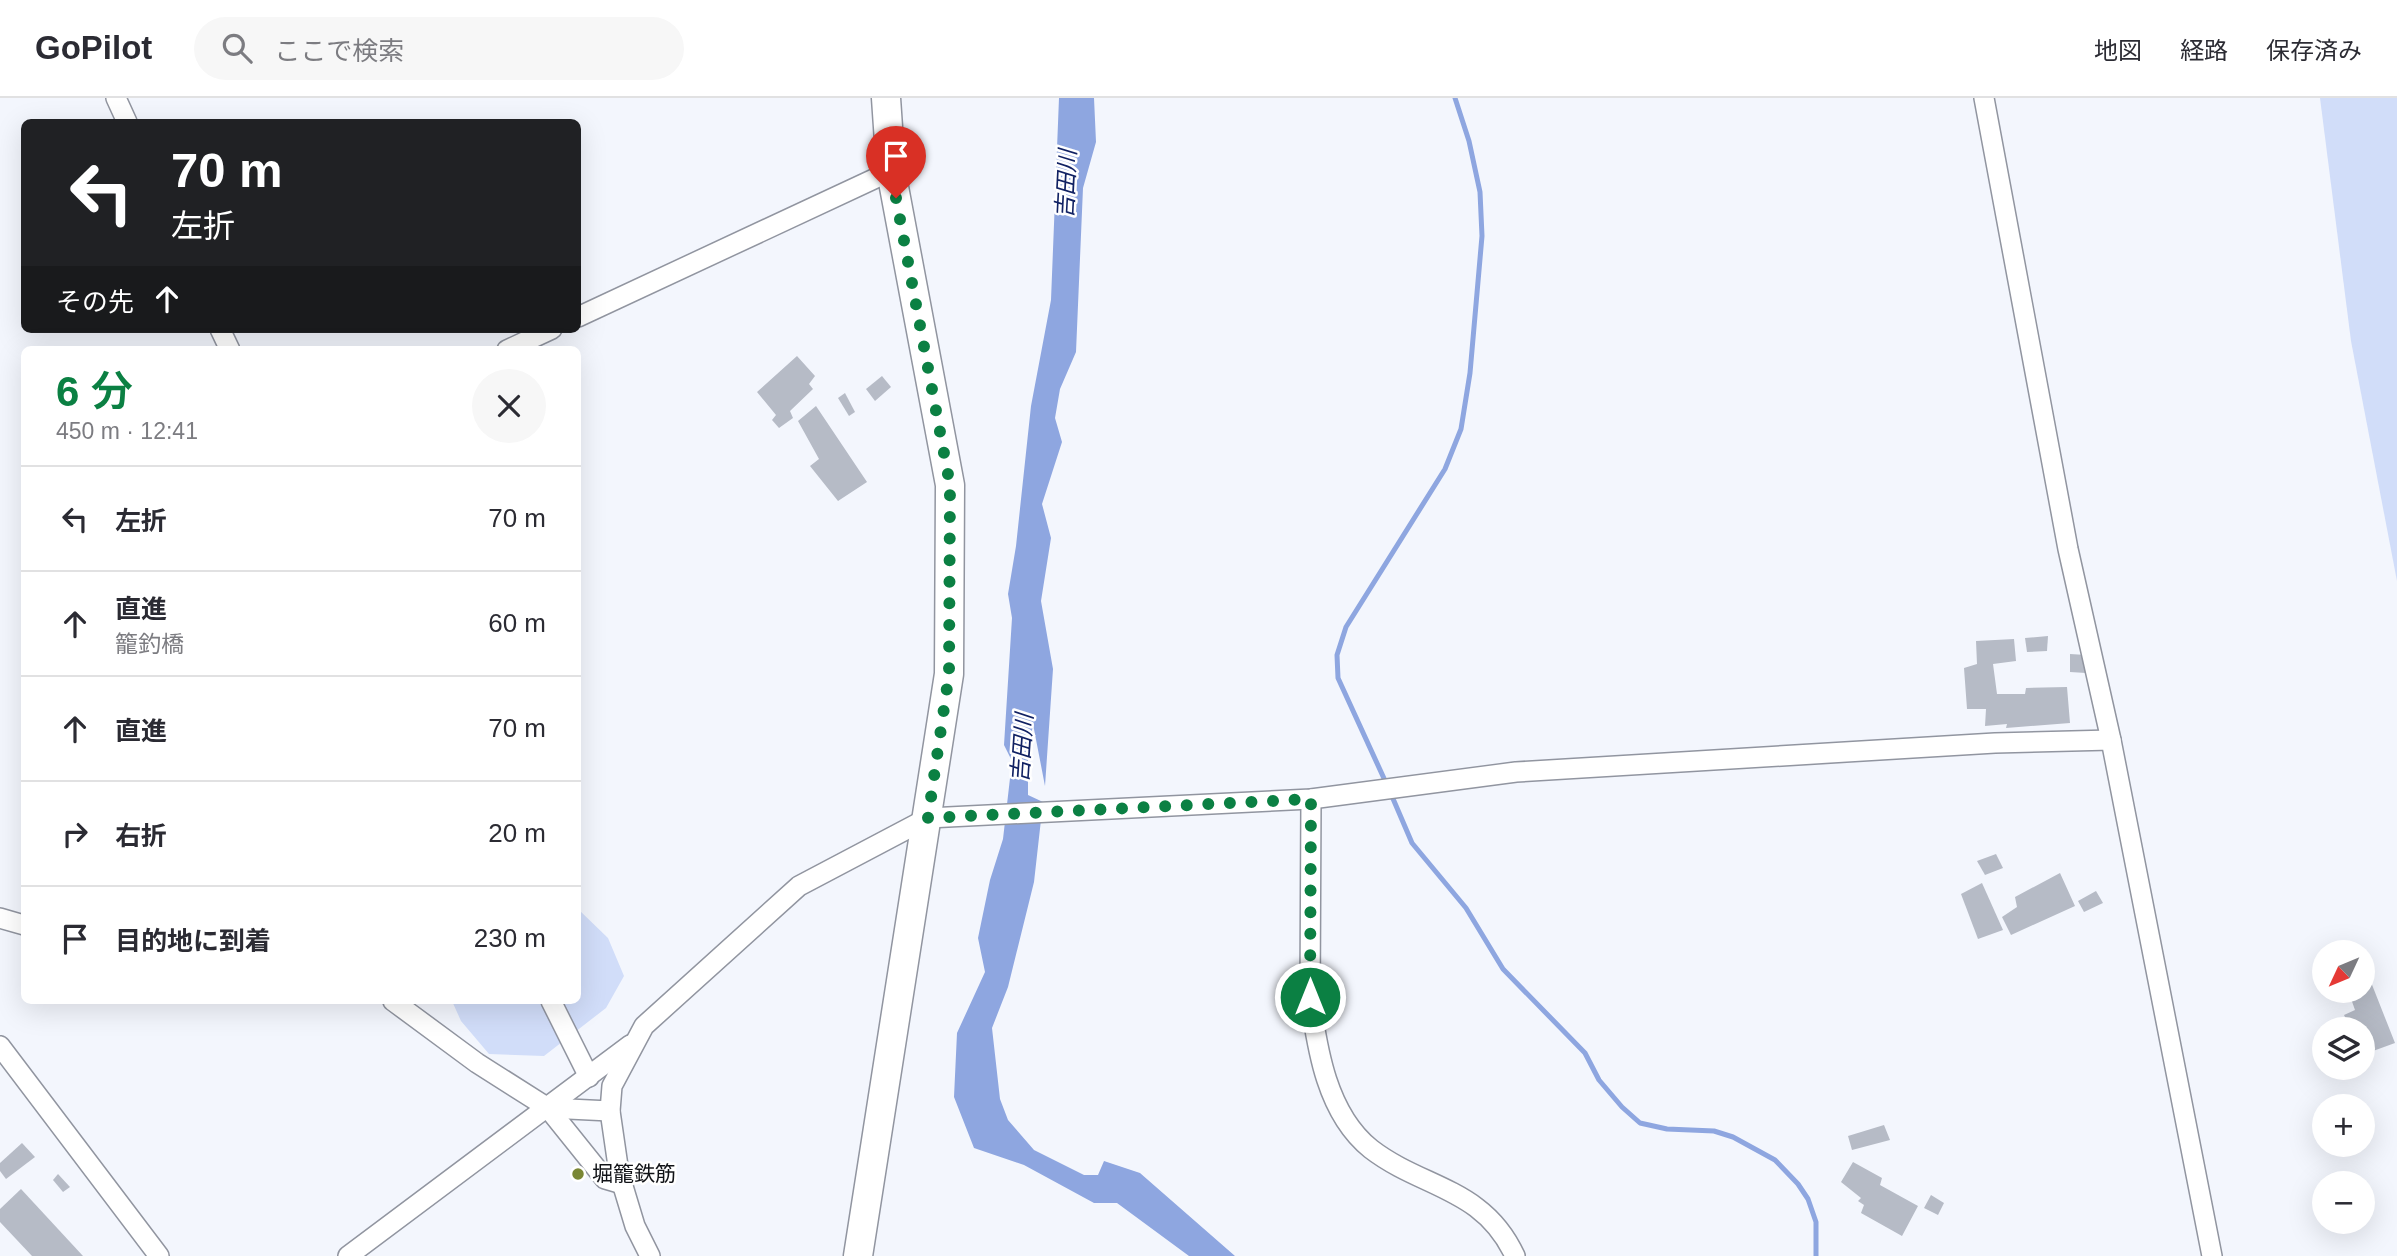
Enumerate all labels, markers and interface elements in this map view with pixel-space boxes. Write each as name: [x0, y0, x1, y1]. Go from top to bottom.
search box: [194, 17, 684, 80]
text: GoPilot: [35, 29, 152, 66]
icon: search: [218, 29, 256, 67]
text: ここで検索: [274, 36, 404, 66]
text: 地図: [2094, 37, 2142, 64]
text: 経路: [2180, 37, 2228, 64]
text: 保存済み: [2266, 37, 2362, 64]
pin: [866, 126, 926, 198]
icon: arrive: [877, 137, 915, 175]
text: 70 m: [171, 143, 283, 197]
water label: 吉田川: [1051, 146, 1081, 219]
icon: left: [56, 147, 147, 238]
text: 左折: [171, 208, 235, 244]
icon: ahead: [148, 280, 186, 318]
text: その先: [56, 287, 134, 317]
text: 6 分: [56, 368, 133, 415]
button: close: [472, 369, 546, 443]
text: 450 m · 12:41: [56, 418, 198, 444]
icon: left: [56, 500, 94, 538]
text: 70 m: [488, 503, 546, 533]
text: 左折: [115, 506, 167, 536]
text: 直進: [115, 594, 167, 624]
icon: ahead: [56, 605, 94, 643]
text: 60 m: [488, 608, 546, 638]
text: 籠釣橋: [115, 631, 184, 657]
icon: ahead: [56, 710, 94, 748]
water label: 吉田川: [1007, 710, 1038, 783]
text: 70 m: [488, 713, 546, 743]
text: 直進: [115, 716, 167, 746]
icon: right: [56, 815, 94, 853]
text: 20 m: [488, 818, 546, 848]
text: 右折: [115, 821, 167, 851]
icon: arrive: [56, 920, 94, 958]
text: 230 m: [474, 923, 546, 953]
text: 目的地に到着: [115, 926, 271, 956]
north arrow: [2312, 940, 2375, 1003]
map controls: [2312, 940, 2375, 1234]
position arrow: [1273, 960, 1347, 1034]
button: layers: [2312, 1017, 2375, 1080]
button: +: [2312, 1094, 2375, 1157]
place label: 堀籠鉄筋: [592, 1162, 676, 1185]
marker: 堀籠鉄筋: [570, 1166, 586, 1182]
button: −: [2312, 1171, 2375, 1234]

